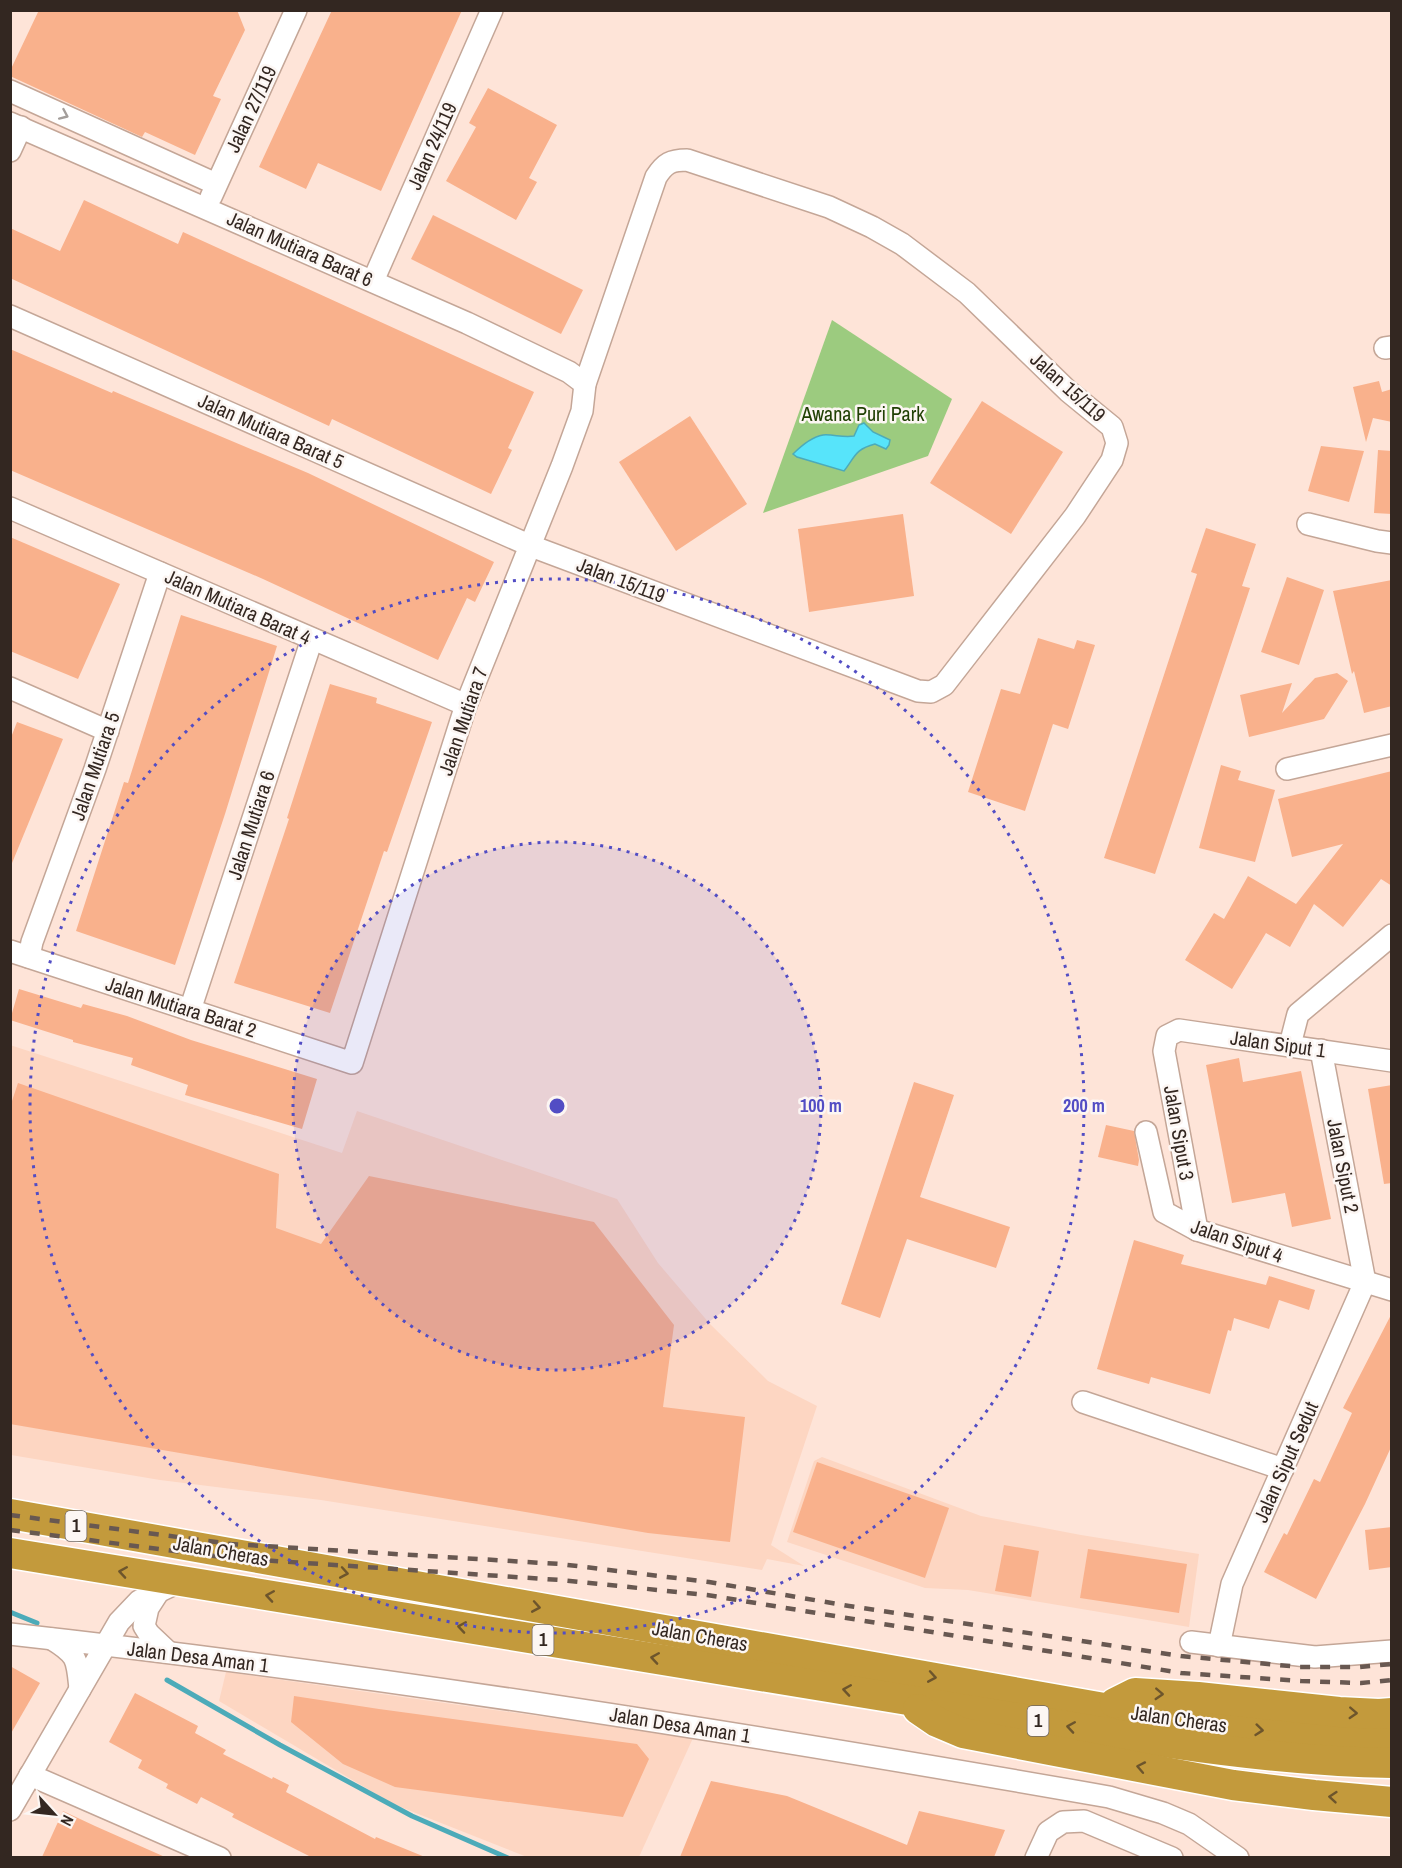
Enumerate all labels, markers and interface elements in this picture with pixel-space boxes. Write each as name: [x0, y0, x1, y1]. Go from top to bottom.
street label: Jalan 27/119: [219, 61, 282, 157]
street label: Jalan 24/119: [400, 98, 463, 194]
one-way arrow: [57, 108, 68, 120]
street label: Jalan Mutiara Barat 6: [223, 204, 377, 293]
street label: Jalan 15/119: [1025, 346, 1112, 428]
street label: Jalan Mutiara Barat 5: [194, 386, 348, 475]
park label: Awana Puri Park: [801, 400, 925, 427]
street label: Jalan 15/119: [573, 550, 669, 609]
street label: Jalan Mutiara Barat 4: [161, 562, 315, 651]
street label: Jalan Mutiara 7: [431, 663, 494, 779]
street label: Jalan Mutiara 5: [63, 708, 126, 824]
street label: Jalan Mutiara 6: [220, 767, 281, 883]
street label: Jalan Mutiara Barat 2: [102, 969, 260, 1044]
street label: Jalan Siput 1: [1229, 1023, 1327, 1064]
street label: Jalan Siput 3: [1158, 1083, 1201, 1182]
text: 100 m: [800, 1093, 842, 1118]
text: 200 m: [1063, 1093, 1105, 1118]
centre of rings: [547, 1096, 567, 1116]
street label: Jalan Siput 2: [1321, 1116, 1366, 1215]
street label: Jalan Siput 4: [1188, 1212, 1287, 1269]
street label: Jalan Siput Sedut: [1247, 1397, 1324, 1526]
road number: 1: [66, 1511, 86, 1541]
street label: Jalan Cheras: [171, 1529, 271, 1572]
one-way arrow: [118, 1566, 128, 1578]
one-way arrow: [339, 1566, 349, 1579]
one-way arrow: [265, 1590, 275, 1602]
one-way arrow: [531, 1600, 541, 1613]
street label: Jalan Cheras: [650, 1614, 750, 1657]
one-way arrow: [458, 1621, 468, 1634]
road number: 1: [532, 1625, 554, 1655]
street label: Jalan Desa Aman 1: [126, 1634, 270, 1679]
one-way arrow: [650, 1653, 659, 1665]
one-way arrow: [928, 1671, 937, 1683]
one-way arrow: [843, 1684, 853, 1697]
one-way arrow: [1155, 1688, 1164, 1701]
street label: Jalan Cheras: [1129, 1698, 1229, 1739]
street label: Jalan Desa Aman 1: [608, 1700, 752, 1749]
road number: 1: [1028, 1706, 1048, 1736]
one-way arrow: [1349, 1706, 1358, 1719]
one-way arrow: [1067, 1721, 1076, 1733]
one-way arrow: [1255, 1724, 1264, 1736]
one-way arrow: [1136, 1761, 1146, 1774]
north arrow: [24, 1784, 84, 1844]
one-way arrow: [1329, 1791, 1338, 1804]
text: N: [55, 1812, 79, 1830]

